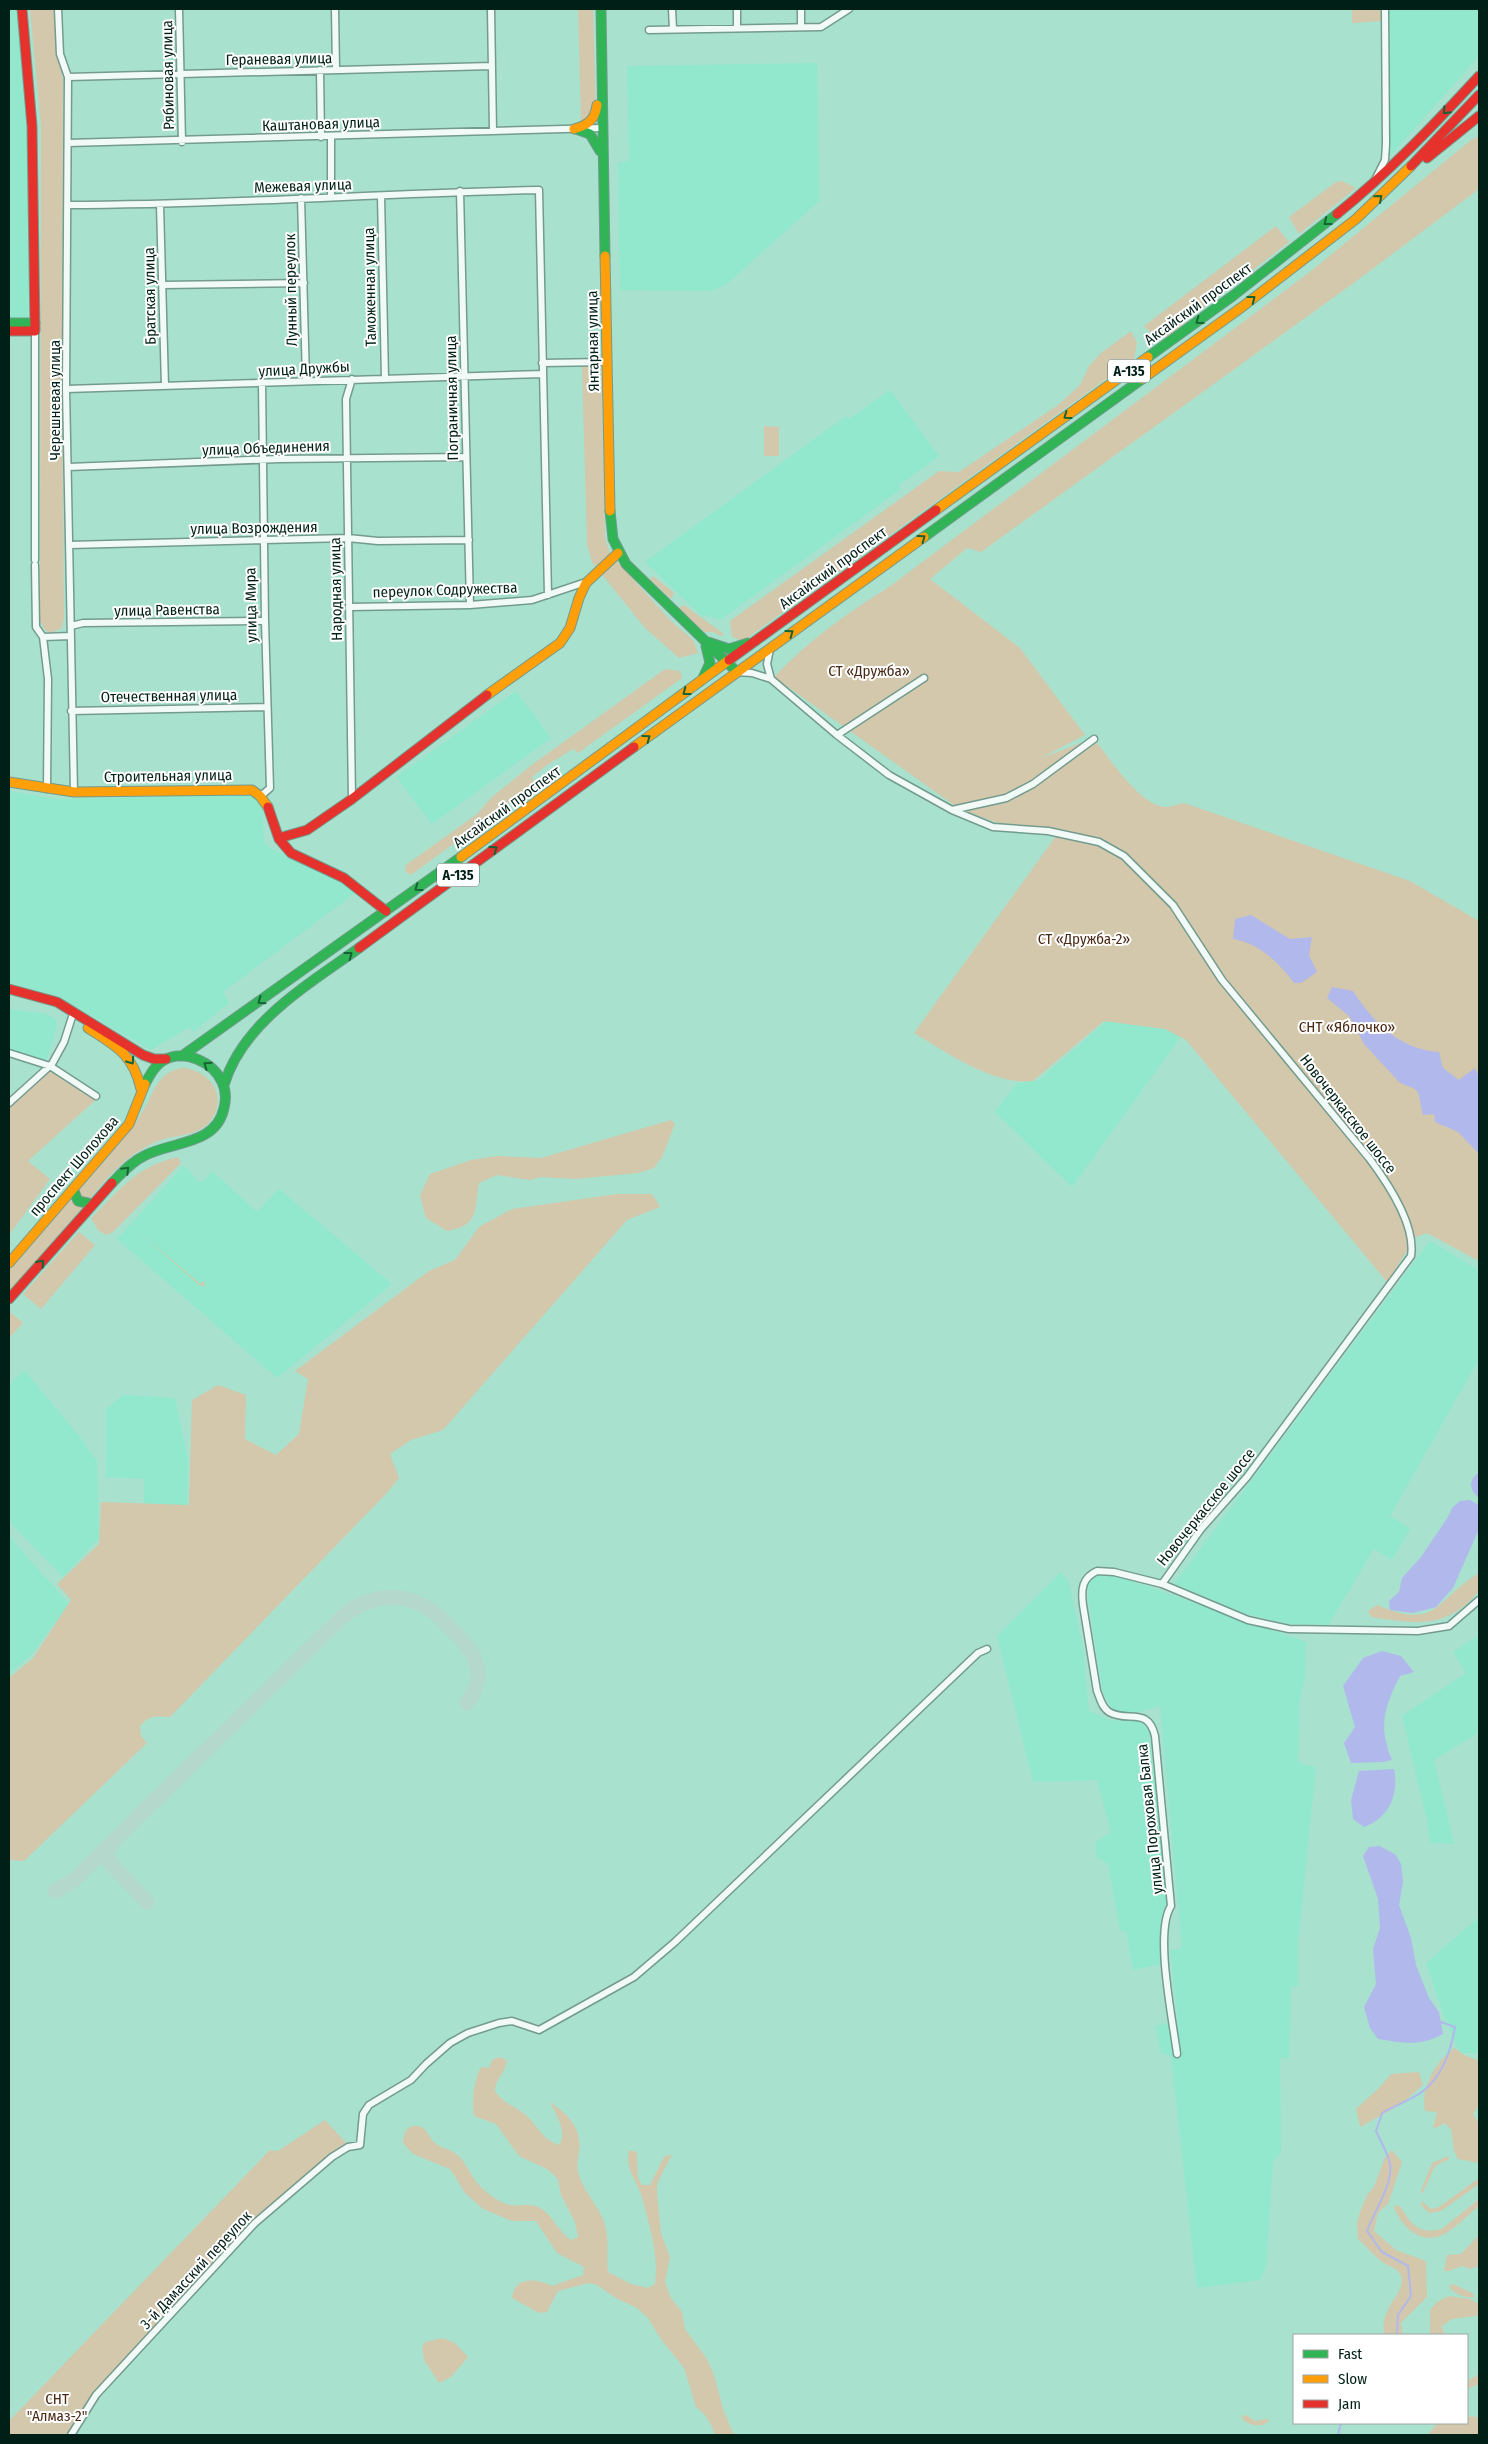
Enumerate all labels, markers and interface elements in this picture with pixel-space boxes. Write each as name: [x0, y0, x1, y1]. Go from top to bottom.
street label: Рябиновая улица: [158, 20, 178, 130]
street label: Гераневая улица: [225, 49, 333, 69]
one-way arrow: [1443, 106, 1452, 115]
street label: Каштановая улица: [262, 113, 380, 135]
street label: Межевая улица: [254, 175, 352, 197]
one-way arrow: [1374, 195, 1383, 204]
one-way arrow: [1324, 216, 1333, 224]
street label: Таможенная улица: [360, 227, 380, 347]
street label: Лунный переулок: [281, 233, 301, 347]
street label: Братская улица: [140, 247, 160, 345]
street label: Аксайский проспект: [1141, 258, 1256, 349]
street label: Янтарная улица: [583, 290, 603, 392]
one-way arrow: [1246, 296, 1256, 305]
one-way arrow: [1195, 315, 1204, 324]
street label: Пограничная улица: [442, 335, 462, 461]
street label: Черешневая улица: [46, 340, 64, 460]
street label: улица Дружбы: [258, 358, 350, 380]
road number: А-135: [1108, 360, 1150, 382]
one-way arrow: [1063, 410, 1073, 419]
street label: улица Объединения: [202, 437, 330, 459]
street label: улица Возрождения: [190, 518, 318, 538]
street label: Аксайский проспект: [776, 522, 891, 613]
one-way arrow: [916, 535, 926, 544]
street label: Народная улица: [326, 537, 346, 641]
street label: улица Мира: [241, 567, 261, 643]
street label: переулок Содружества: [372, 578, 518, 602]
street label: улица Равенства: [114, 600, 220, 620]
one-way arrow: [784, 630, 794, 639]
park label: СТ «Дружба»: [828, 662, 910, 680]
street label: Отечественная улица: [101, 686, 237, 706]
one-way arrow: [682, 686, 692, 695]
one-way arrow: [641, 735, 651, 744]
street label: Аксайский проспект: [450, 761, 565, 852]
street label: Строительная улица: [104, 766, 232, 786]
one-way arrow: [488, 846, 497, 854]
road number: А-135: [437, 864, 479, 886]
one-way arrow: [414, 882, 424, 891]
park label: СТ «Дружба-2»: [1038, 930, 1130, 948]
one-way arrow: [343, 952, 353, 961]
one-way arrow: [257, 995, 267, 1004]
park label: СНТ «Яблочко»: [1299, 1018, 1395, 1036]
street label: Новочеркасское шоссе: [1296, 1051, 1400, 1177]
one-way arrow: [125, 1056, 135, 1065]
one-way arrow: [203, 1062, 213, 1071]
street label: проспект Шолохова: [26, 1112, 122, 1220]
one-way arrow: [120, 1167, 129, 1176]
one-way arrow: [35, 1259, 44, 1268]
street label: Новочеркасское шоссе: [1153, 1445, 1259, 1569]
street label: улица Пороховая Балка: [1133, 1743, 1167, 1895]
street label: 3-й Дамасский переулок: [137, 2207, 255, 2333]
legend: [1293, 2334, 1468, 2424]
text: Fast: [1338, 2345, 1362, 2363]
text: Slow: [1338, 2370, 1367, 2388]
park label: СНТ "Алмаз-2": [27, 2390, 87, 2425]
text: Jam: [1338, 2395, 1361, 2413]

